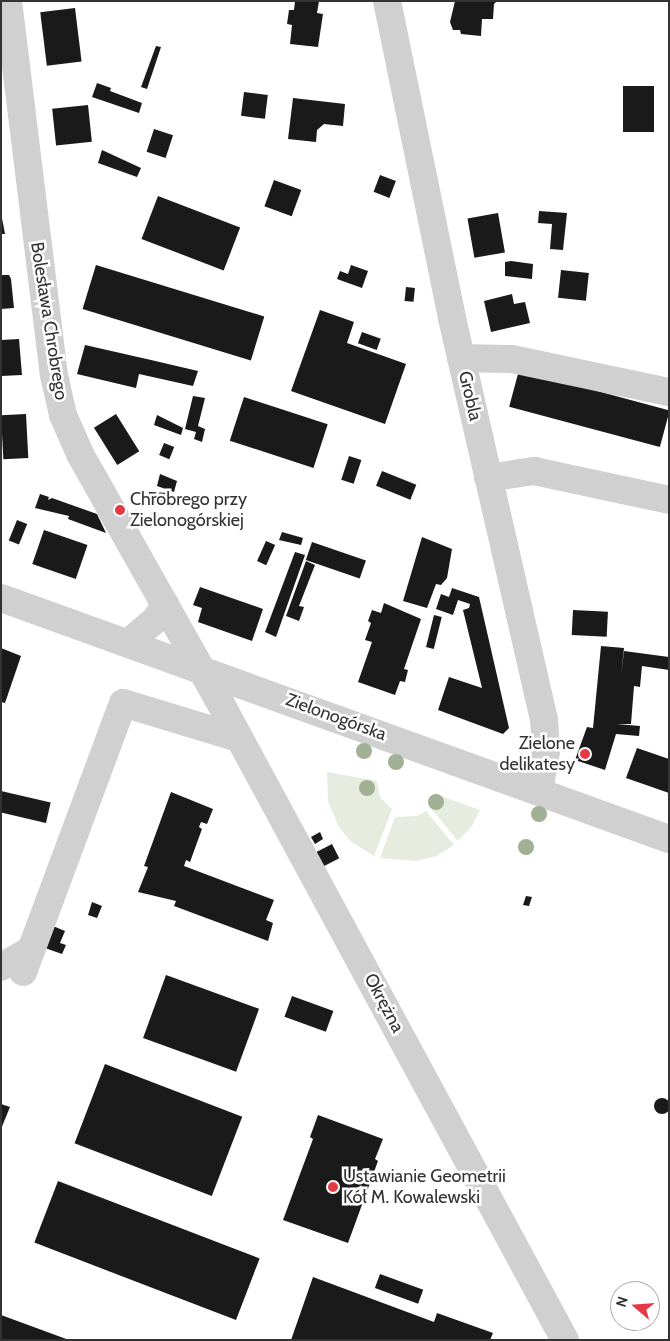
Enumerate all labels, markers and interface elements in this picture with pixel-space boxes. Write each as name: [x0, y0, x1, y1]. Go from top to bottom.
street label: Bolesława Chrobrego: [26, 241, 72, 401]
street label: Grobla: [454, 369, 486, 423]
place label: Chrobrego przy Zielonogórskiej: [130, 489, 247, 532]
marker: Chrobrego przy Zielonogórskiej: [114, 504, 126, 516]
street label: Zielonogórska: [283, 689, 389, 745]
place label: Zielone delikatesy: [500, 733, 575, 776]
marker: Zielone delikatesy: [579, 748, 591, 760]
street label: Okrężna: [359, 970, 409, 1036]
place label: Ustawianie Geometrii Kół M. Kowalewski: [343, 1166, 506, 1208]
marker: Ustawianie Geometrii Kół M. Kowalewski: [327, 1181, 339, 1193]
north arrow: [610, 1281, 660, 1331]
text: N: [612, 1294, 632, 1309]

